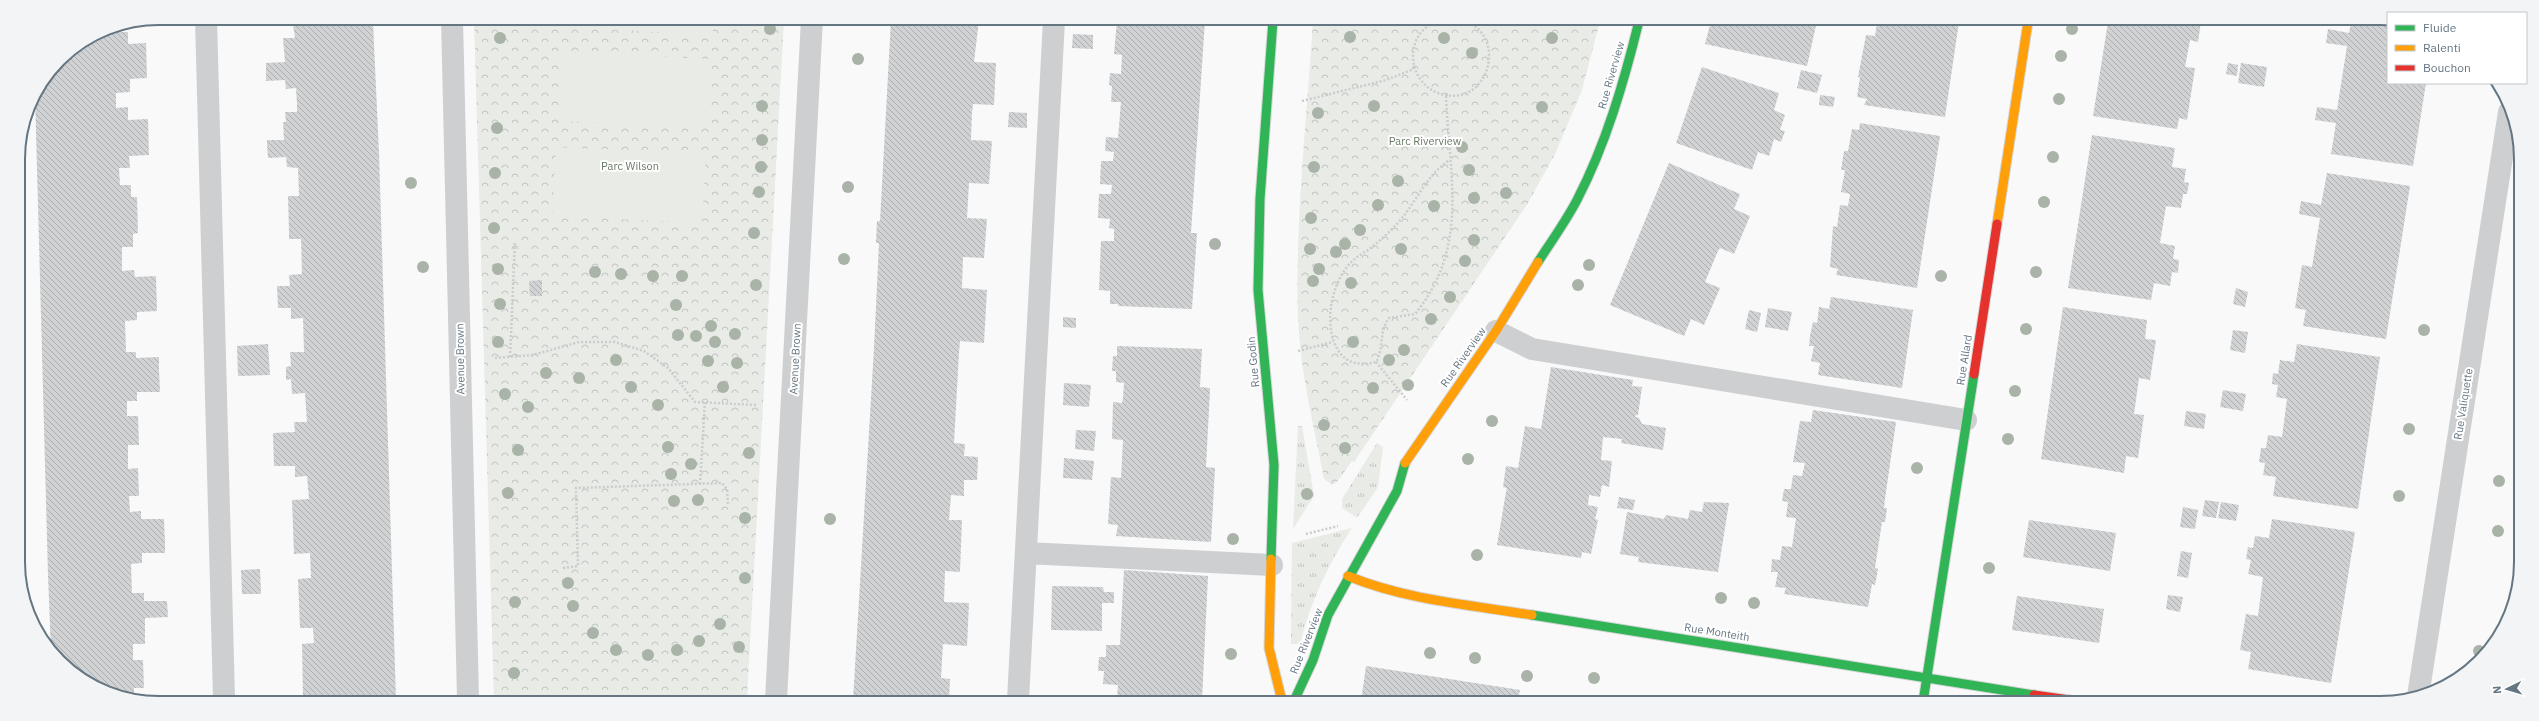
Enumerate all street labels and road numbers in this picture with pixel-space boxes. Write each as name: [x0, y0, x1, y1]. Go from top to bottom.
street label: Rue Riverview: [1595, 39, 1628, 110]
street label: Avenue Brown: [452, 323, 468, 395]
street label: Avenue Brown: [786, 323, 804, 395]
street label: Rue Riverview: [1437, 324, 1489, 390]
street label: Rue Allard: [1953, 334, 1975, 386]
street label: Rue Godin: [1244, 336, 1262, 388]
street label: Rue Valiquette: [2450, 367, 2476, 441]
street label: Rue Riverview: [1286, 606, 1326, 676]
street label: Rue Monteith: [1683, 620, 1751, 644]

